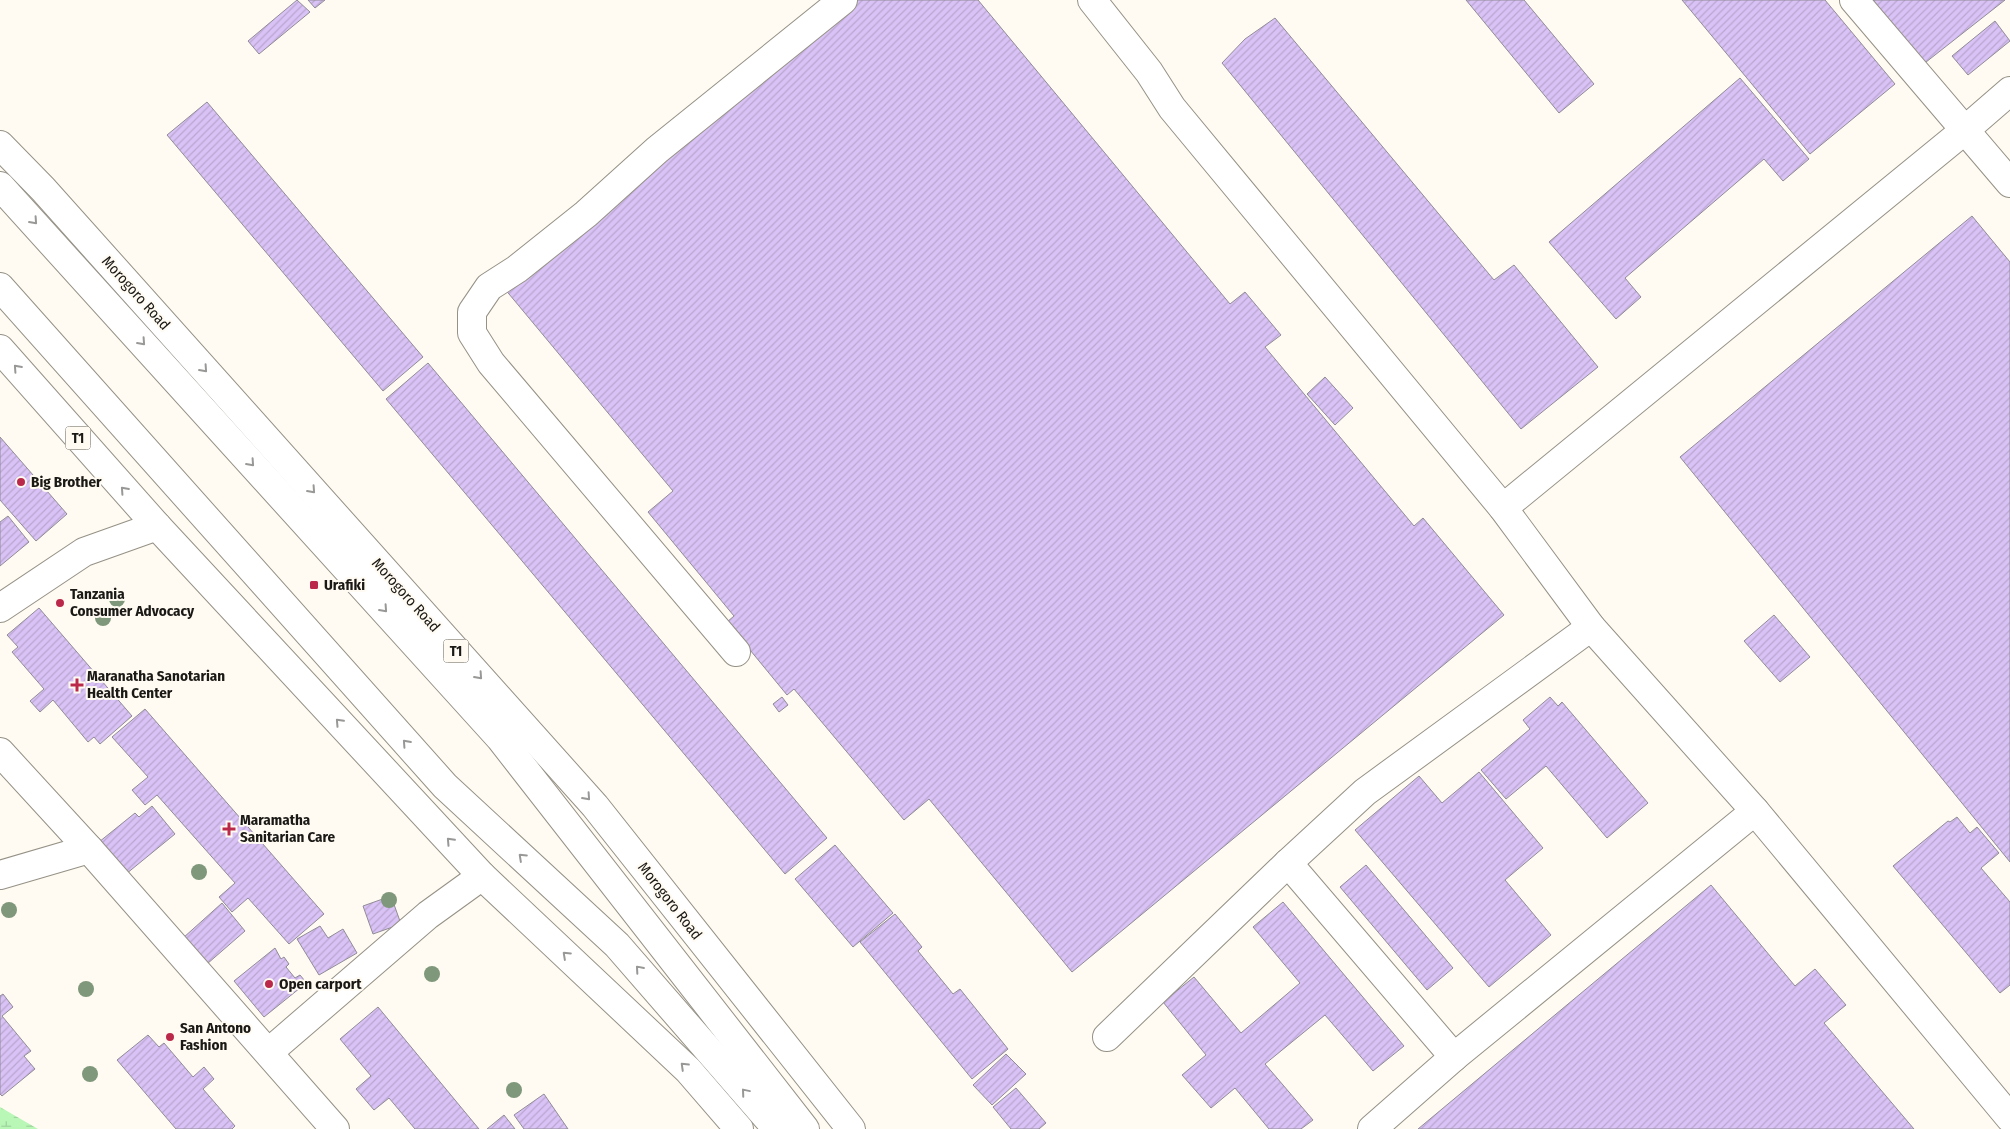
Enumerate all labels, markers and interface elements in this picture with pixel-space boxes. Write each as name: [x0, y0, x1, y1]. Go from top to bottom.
one-way arrow: [28, 216, 37, 225]
street label: Morogoro Road: [98, 252, 174, 334]
one-way arrow: [137, 336, 146, 345]
one-way arrow: [198, 363, 207, 372]
one-way arrow: [13, 364, 22, 373]
road number: T1: [66, 426, 90, 449]
one-way arrow: [245, 457, 254, 466]
place label: Big Brother: [31, 473, 102, 491]
marker: Big Brother: [15, 476, 27, 488]
one-way arrow: [306, 484, 315, 493]
one-way arrow: [121, 486, 130, 495]
street label: Morogoro Road: [368, 554, 444, 636]
place label: Urafiki: [324, 576, 365, 594]
marker: Urafiki: [308, 579, 320, 591]
place label: Tanzania Consumer Advocacy: [70, 585, 195, 620]
marker: Tanzania Consumer Advocacy: [54, 597, 66, 609]
one-way arrow: [378, 604, 387, 613]
road number: T1: [444, 640, 468, 662]
place label: Maranatha Sanotarian Health Center: [87, 667, 225, 702]
one-way arrow: [473, 671, 482, 680]
marker: Maranatha Sanotarian Health Center: [71, 679, 83, 691]
one-way arrow: [336, 719, 345, 728]
one-way arrow: [403, 739, 412, 748]
one-way arrow: [581, 792, 590, 801]
place label: Maramatha Sanitarian Care: [240, 811, 336, 846]
marker: Maramatha Sanitarian Care: [222, 822, 236, 836]
one-way arrow: [447, 838, 456, 847]
one-way arrow: [518, 854, 527, 863]
street label: Morogoro Road: [634, 859, 706, 943]
one-way arrow: [562, 952, 571, 961]
one-way arrow: [636, 966, 645, 975]
place label: Open carport: [279, 975, 362, 993]
marker: Open carport: [263, 978, 275, 990]
place label: San Antono Fashion: [180, 1019, 251, 1054]
marker: San Antono Fashion: [164, 1031, 176, 1043]
one-way arrow: [681, 1063, 690, 1072]
one-way arrow: [742, 1088, 751, 1097]

